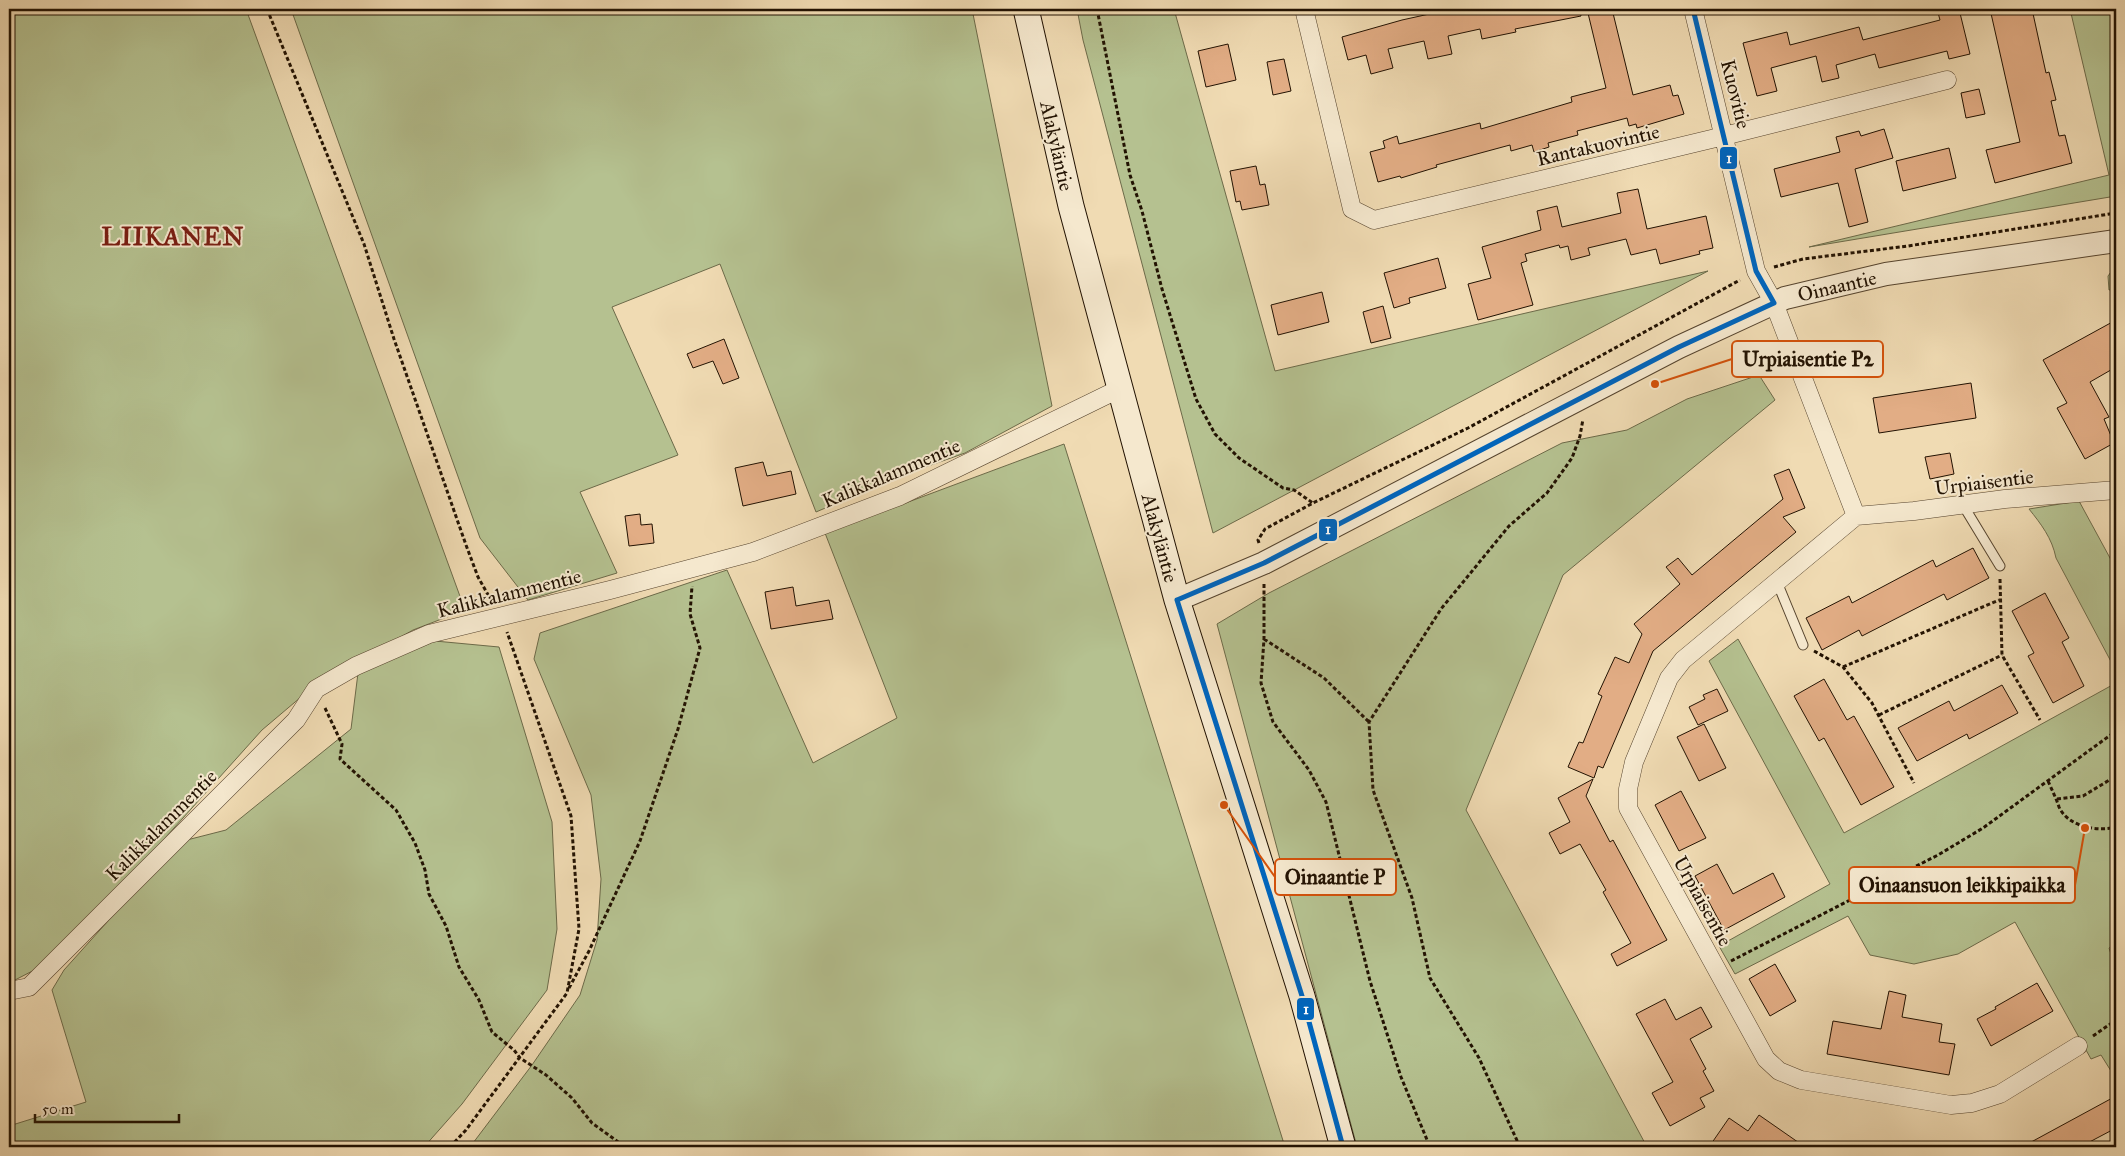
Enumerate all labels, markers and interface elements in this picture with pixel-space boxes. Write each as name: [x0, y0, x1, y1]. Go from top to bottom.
street label: Kuovitie: [1716, 57, 1756, 131]
street label: Alakyläntie: [1035, 98, 1079, 193]
street label: Rantakuovintie: [1534, 119, 1662, 171]
line badge: 1: [1719, 146, 1738, 170]
text: 1: [1726, 150, 1732, 167]
district label: LIIKANEN: [102, 221, 244, 252]
street label: Oinaantie: [1795, 265, 1879, 307]
callout: Urpiaisentie P2: [1732, 341, 1883, 377]
text: Urpiaisentie P2: [1742, 346, 1874, 372]
street label: Kalikkalammentie: [818, 433, 964, 513]
street label: Urpiaisentie: [1933, 464, 2035, 500]
street label: Alakyläntie: [1136, 490, 1183, 585]
line badge: 1: [1318, 518, 1338, 542]
text: 1: [1325, 521, 1331, 538]
street label: Kalikkalammentie: [434, 563, 584, 623]
street label: Kalikkalammentie: [100, 764, 222, 886]
street label: Urpiaisentie: [1668, 852, 1738, 950]
callout: Oinaantie P: [1275, 859, 1396, 895]
text: Oinaantie P: [1285, 864, 1385, 890]
callout: Oinaansuon leikkipaikka: [1849, 867, 2075, 903]
text: Oinaansuon leikkipaikka: [1859, 872, 2066, 898]
line badge: 1: [1296, 997, 1315, 1021]
text: 1: [1303, 1001, 1309, 1018]
scale bar: [35, 1091, 179, 1123]
text: 50 m: [42, 1100, 74, 1118]

